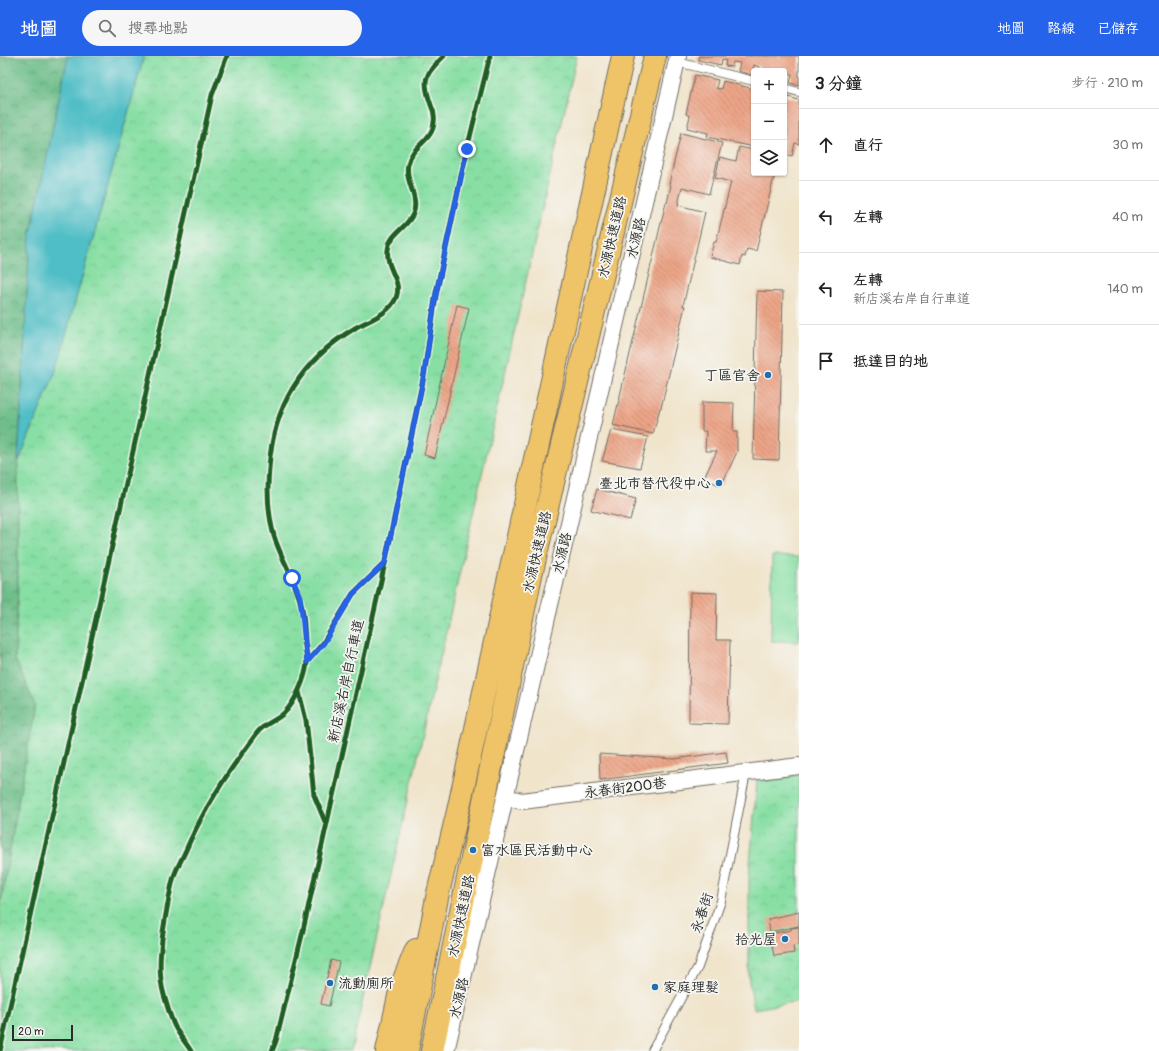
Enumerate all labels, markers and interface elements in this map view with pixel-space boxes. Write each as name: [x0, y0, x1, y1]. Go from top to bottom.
search box: [82, 10, 362, 46]
text: 地圖: [20, 17, 58, 41]
icon: search: [96, 17, 118, 39]
text: 搜尋地點: [128, 19, 188, 38]
text: 地圖: [997, 20, 1025, 37]
text: 路線: [1047, 20, 1075, 37]
text: 已儲存: [1097, 20, 1139, 37]
map controls: [751, 68, 787, 176]
button: +: [751, 68, 787, 104]
text: 3 分鐘: [815, 73, 862, 94]
text: 步行 · 210 m: [1072, 75, 1143, 91]
button: −: [751, 104, 787, 140]
icon: ahead: [815, 134, 837, 156]
text: 直行: [853, 136, 883, 155]
text: 30 m: [1113, 137, 1143, 153]
route end: [458, 140, 476, 158]
button: layers: [751, 140, 787, 176]
street label: 水源快速道路: [594, 194, 630, 280]
icon: left: [815, 206, 837, 228]
text: 左轉: [853, 208, 883, 227]
text: 40 m: [1112, 209, 1143, 225]
street label: 水源路: [623, 216, 649, 260]
text: 左轉: [853, 271, 883, 290]
icon: left: [815, 278, 837, 300]
text: 140 m: [1107, 281, 1143, 297]
text: 新店溪右岸自行車道: [853, 291, 970, 307]
icon: arrive: [815, 350, 837, 372]
text: 抵達目的地: [853, 352, 928, 371]
place label: 丁區官舍: [704, 367, 760, 384]
marker: 丁區官舍: [763, 370, 773, 380]
place label: 臺北市替代役中心: [599, 475, 711, 492]
marker: 臺北市替代役中心: [714, 478, 724, 488]
street label: 水源快速道路: [519, 509, 555, 595]
street label: 水源路: [549, 531, 575, 575]
route start: [283, 569, 301, 587]
street label: 新店溪右岸自行車道: [325, 618, 367, 744]
street label: 永春街200巷: [583, 774, 668, 801]
place label: 富水區民活動中心: [481, 842, 593, 859]
marker: 富水區民活動中心: [468, 845, 478, 855]
street label: 水源快速道路: [444, 873, 478, 959]
street label: 永春街: [687, 890, 717, 936]
place label: 拾光屋: [735, 931, 777, 948]
marker: 拾光屋: [780, 934, 790, 944]
place label: 流動廁所: [338, 975, 394, 992]
street label: 水源路: [446, 976, 472, 1020]
marker: 流動廁所: [325, 978, 335, 988]
place label: 家庭理髮: [663, 979, 719, 996]
marker: 家庭理髮: [650, 982, 660, 992]
scale bar: [12, 1023, 73, 1042]
text: 20 m: [18, 1025, 44, 1038]

